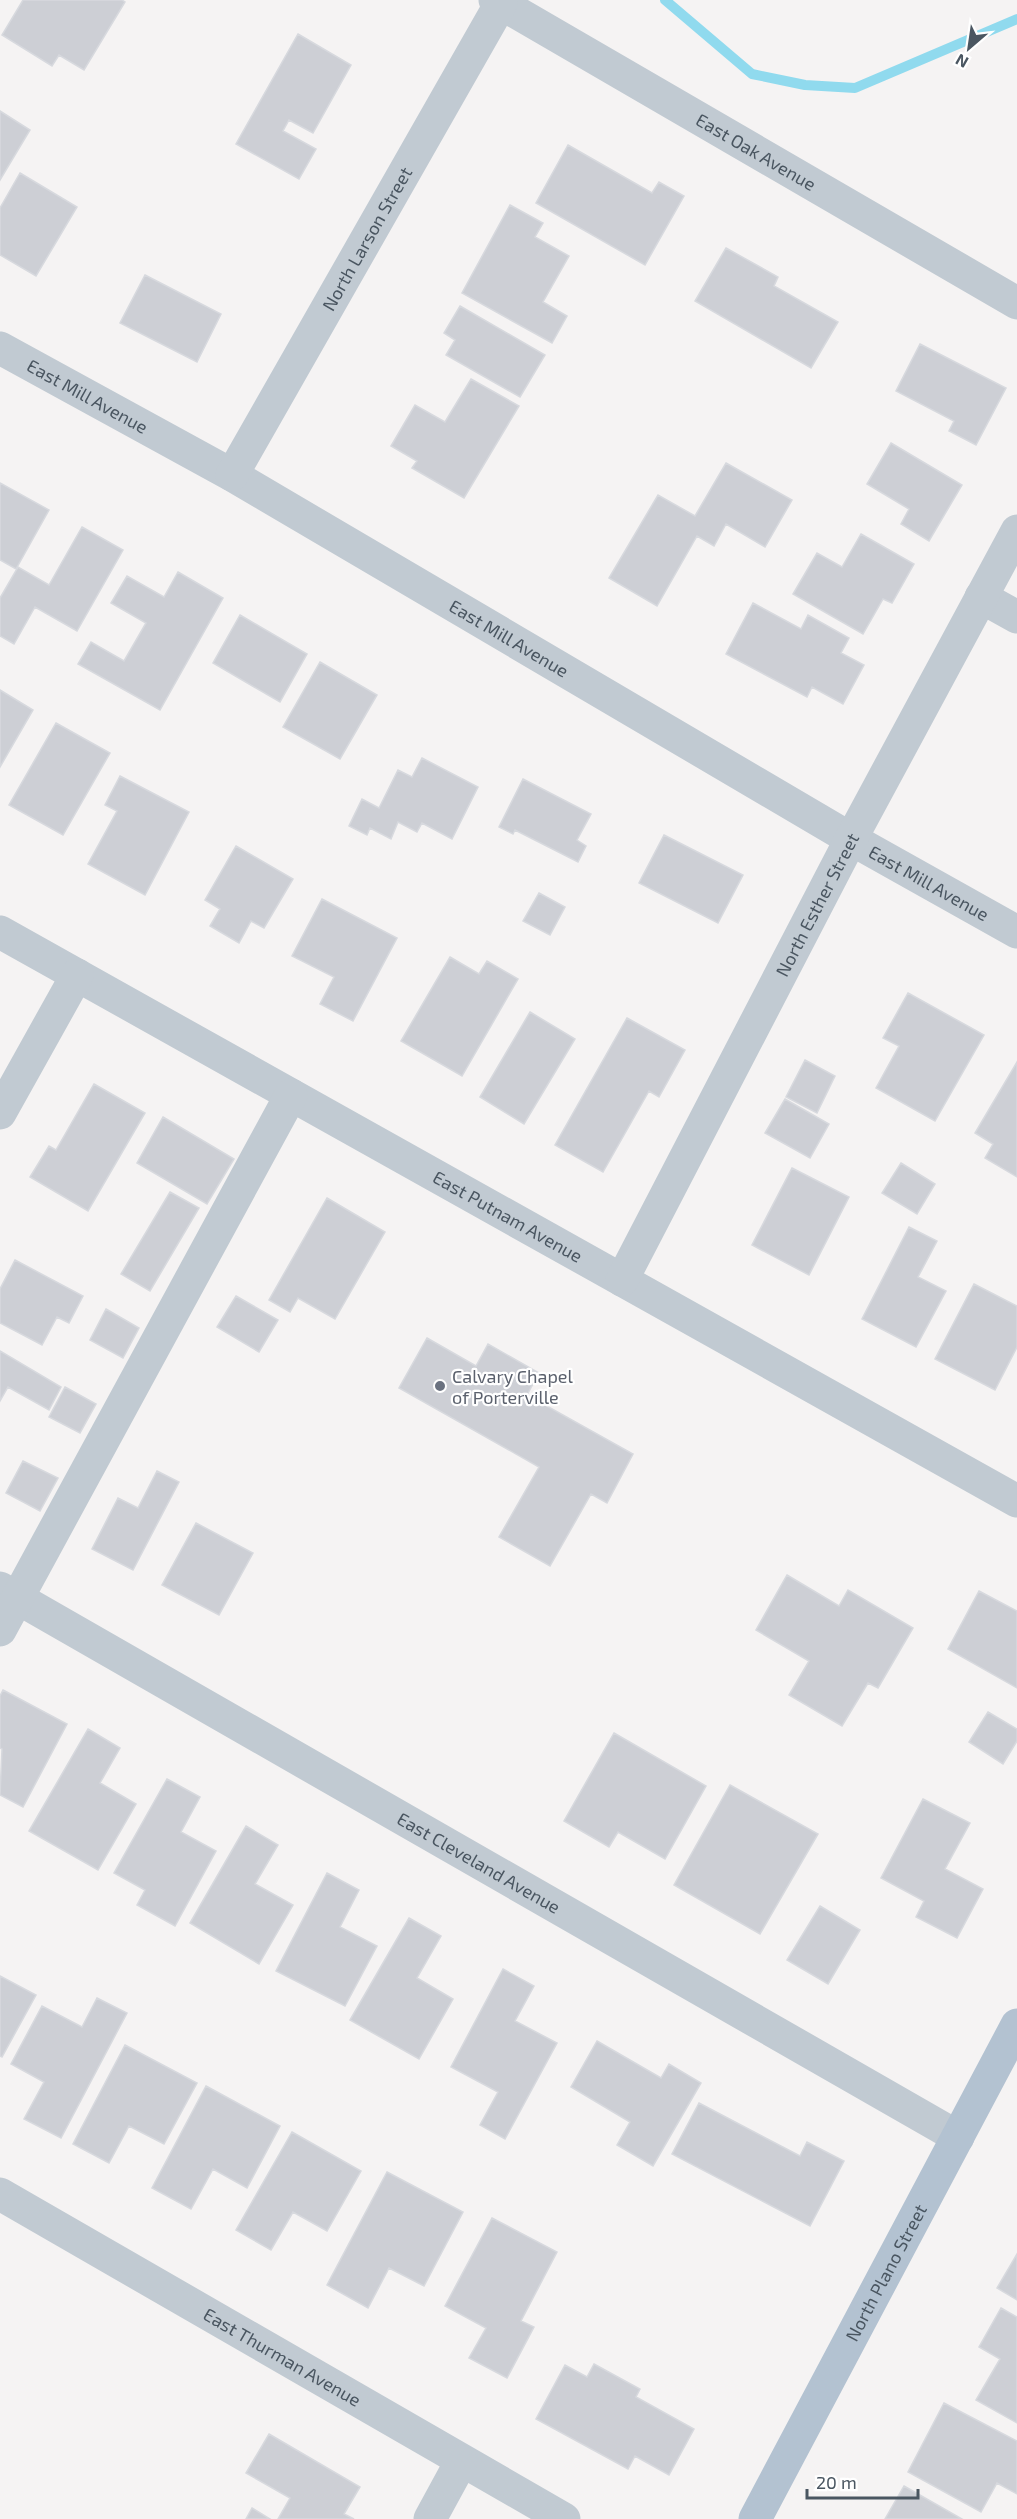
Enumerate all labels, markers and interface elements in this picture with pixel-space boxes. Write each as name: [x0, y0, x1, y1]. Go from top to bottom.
north arrow: [939, 18, 999, 78]
text: N: [952, 50, 971, 73]
street label: East Oak Avenue: [692, 108, 820, 195]
street label: North Larson Street: [317, 163, 416, 314]
street label: East Mill Avenue: [23, 354, 152, 438]
street label: East Mill Avenue: [446, 594, 573, 682]
street label: North Esther Street: [771, 829, 863, 980]
street label: East Mill Avenue: [865, 840, 993, 925]
street label: East Putnam Avenue: [429, 1166, 587, 1267]
place label: Calvary Chapel of Porterville: [452, 1365, 573, 1408]
marker: Calvary Chapel of Porterville: [433, 1379, 447, 1393]
street label: East Cleveland Avenue: [393, 1807, 564, 1918]
street label: North Plano Street: [840, 2200, 931, 2345]
street label: East Thurman Avenue: [200, 2303, 365, 2411]
scale bar: [807, 2462, 918, 2500]
text: 20 m: [816, 2471, 857, 2493]

